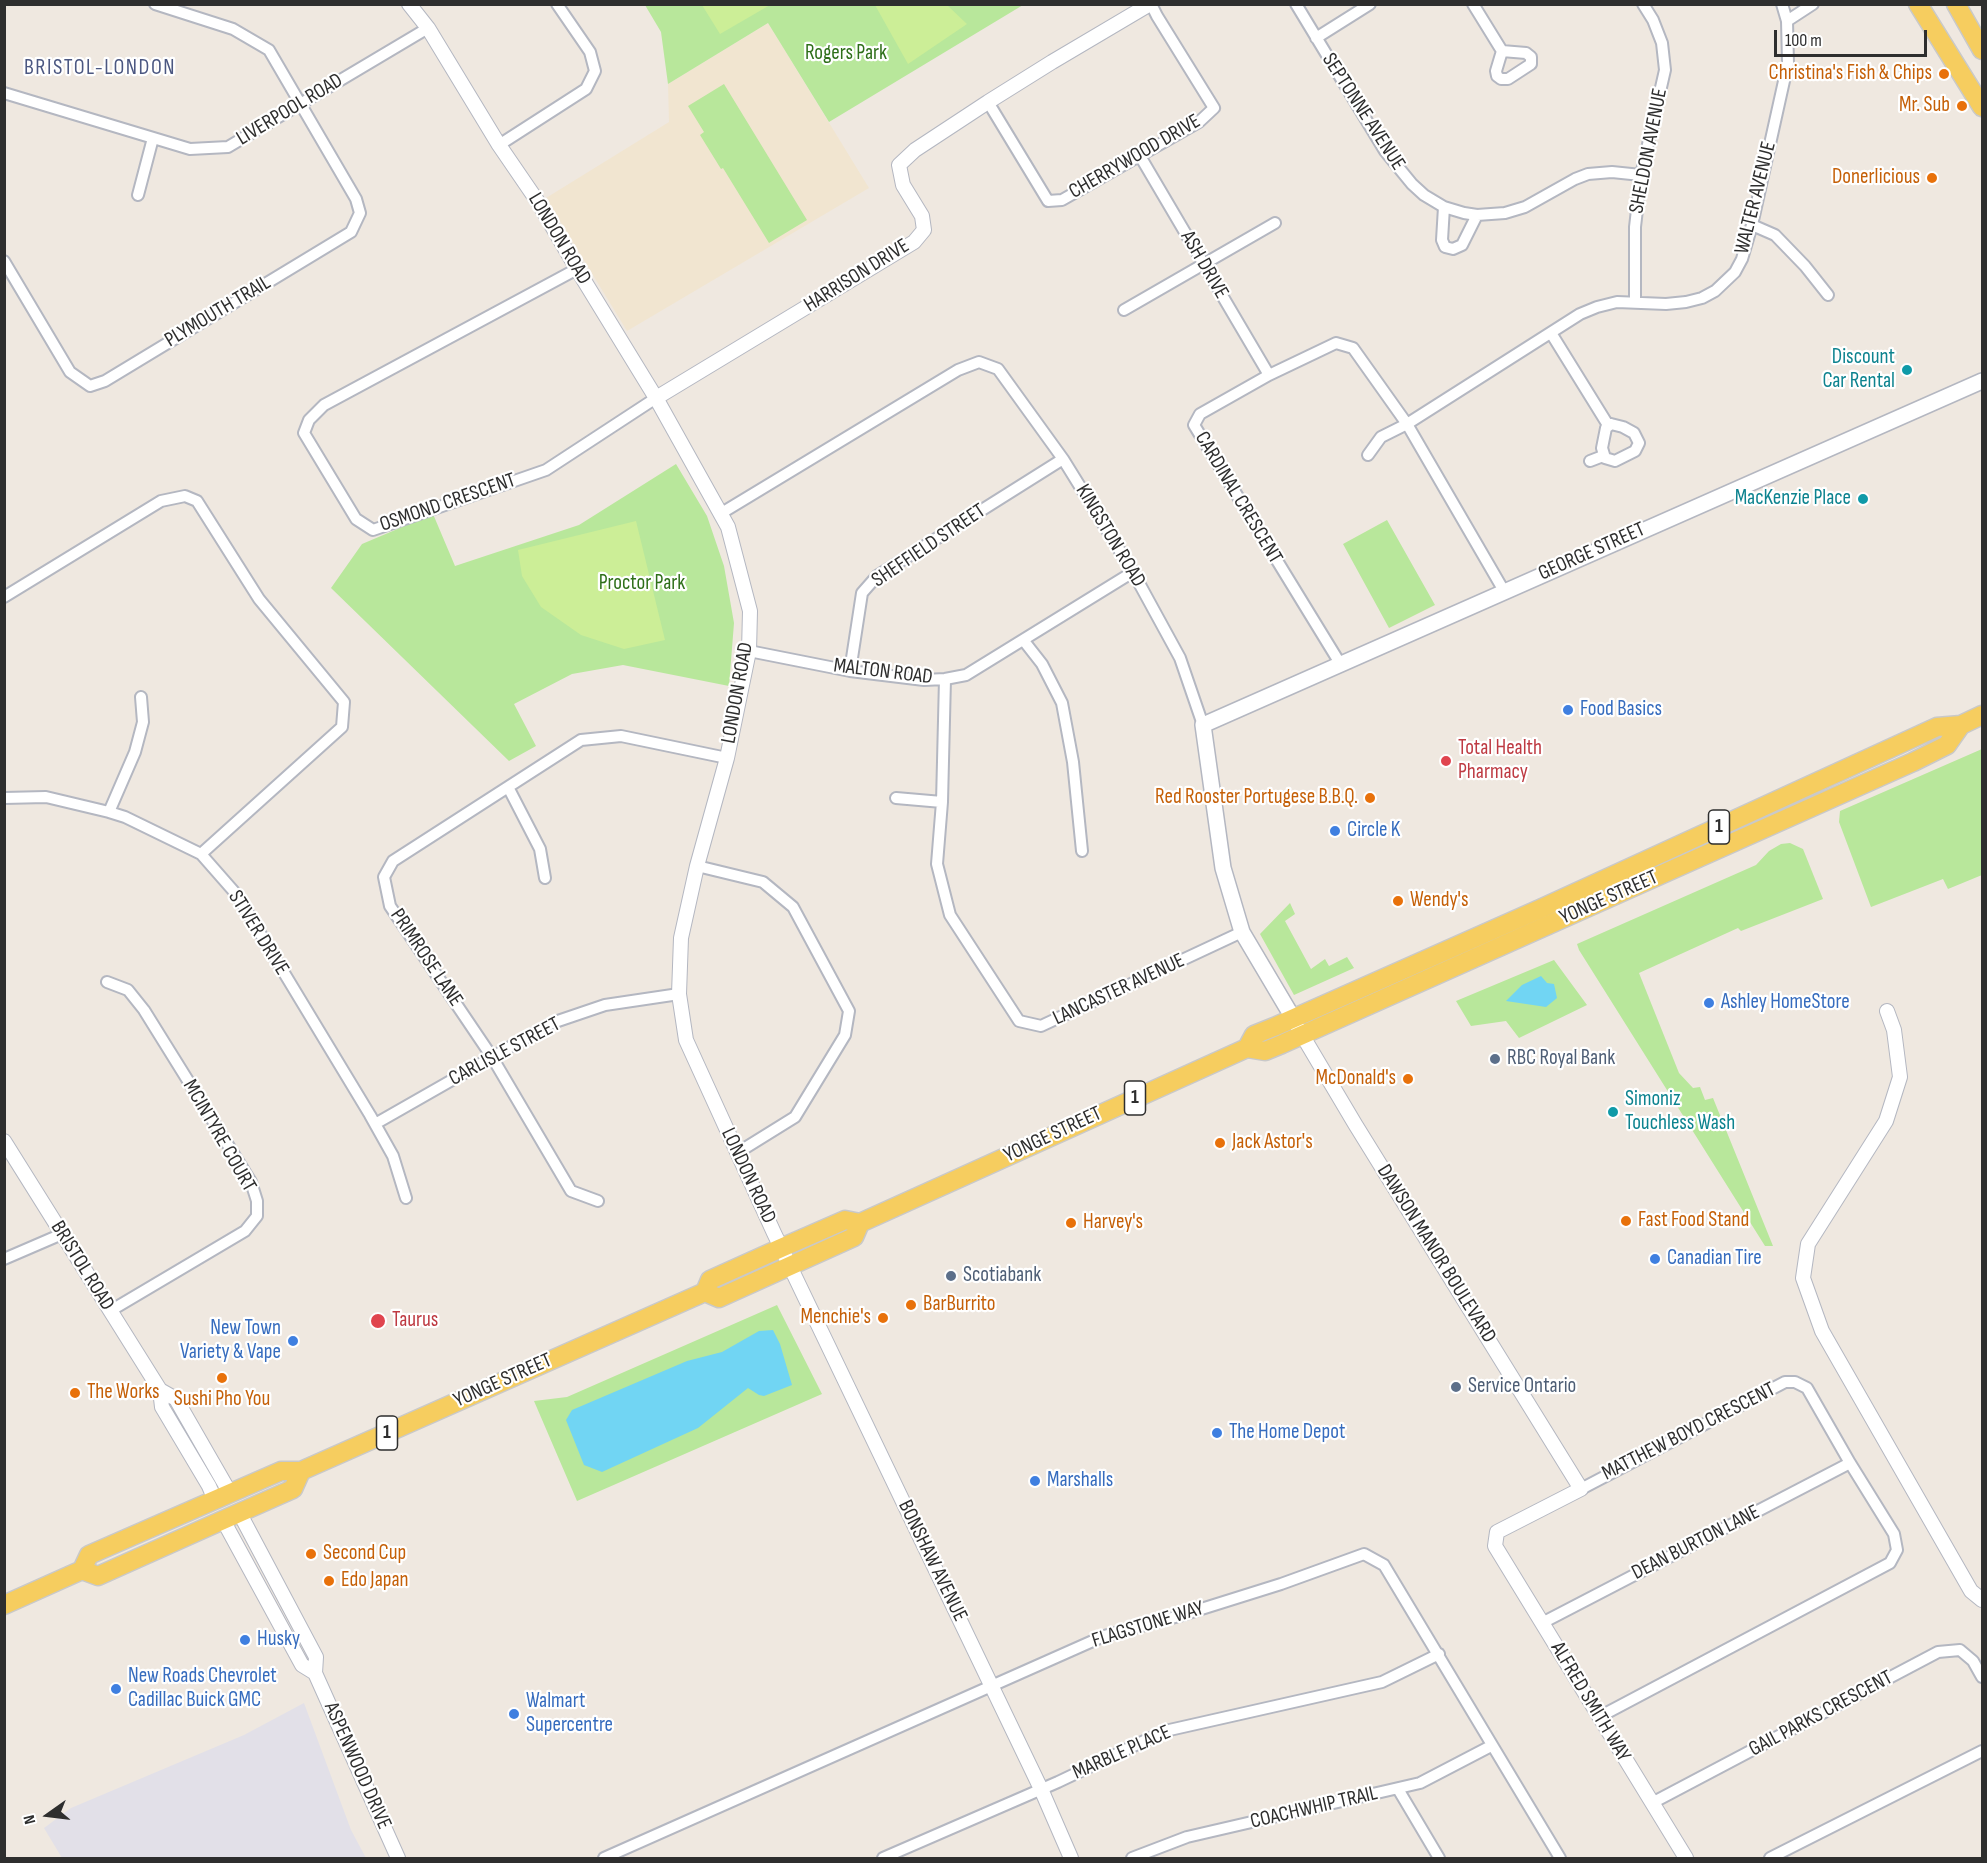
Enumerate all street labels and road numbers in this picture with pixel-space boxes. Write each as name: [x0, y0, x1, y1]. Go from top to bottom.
street label: SEPTONNE AVENUE: [1316, 49, 1410, 175]
street label: LIVERPOOL ROAD: [232, 68, 348, 152]
street label: SHELDON AVENUE: [1625, 86, 1673, 216]
street label: CHERRYWOOD DRIVE: [1065, 109, 1205, 205]
street label: WALTER AVENUE: [1730, 139, 1782, 257]
street label: LONDON ROAD: [522, 189, 596, 289]
street label: ASH DRIVE: [1174, 227, 1234, 303]
street label: HARRISON DRIVE: [800, 234, 914, 318]
street label: PLYMOUTH TRAIL: [161, 271, 275, 353]
street label: CARDINAL CRESCENT: [1189, 427, 1287, 569]
street label: OSMOND CRESCENT: [377, 468, 519, 538]
street label: KINGSTON ROAD: [1069, 480, 1151, 592]
street label: SHEFFIELD STREET: [867, 499, 991, 593]
street label: GEORGE STREET: [1535, 517, 1649, 587]
street label: LONDON ROAD: [717, 640, 759, 746]
street label: MALTON ROAD: [832, 653, 934, 691]
road number: 1: [1708, 810, 1730, 844]
street label: YONGE STREET: [1556, 865, 1662, 931]
street label: STIVER DRIVE: [222, 886, 294, 980]
street label: PRIMROSE LANE: [384, 904, 468, 1012]
street label: LANCASTER AVENUE: [1049, 949, 1189, 1031]
street label: CARLISLE STREET: [445, 1012, 565, 1092]
street label: MCINTYRE COURT: [177, 1075, 261, 1197]
road number: 1: [1124, 1081, 1146, 1115]
street label: YONGE STREET: [1000, 1101, 1106, 1169]
street label: LONDON ROAD: [715, 1124, 781, 1228]
street label: DAWSON MANOR BOULEVARD: [1371, 1160, 1501, 1348]
street label: BRISTOL ROAD: [45, 1217, 119, 1315]
street label: YONGE STREET: [450, 1348, 556, 1414]
street label: MATTHEW BOYD CRESCENT: [1598, 1377, 1780, 1487]
road number: 1: [376, 1416, 398, 1450]
street label: BONSHAW AVENUE: [892, 1496, 972, 1626]
street label: DEAN BURTON LANE: [1628, 1500, 1764, 1586]
street label: FLAGSTONE WAY: [1089, 1596, 1207, 1654]
street label: ALFRED SMITH WAY: [1544, 1638, 1636, 1766]
street label: GAIL PARKS CRESCENT: [1745, 1665, 1897, 1763]
street label: ASPENWOOD DRIVE: [318, 1699, 396, 1833]
street label: MARBLE PLACE: [1069, 1720, 1175, 1786]
street label: COACHWHIP TRAIL: [1248, 1781, 1380, 1835]

